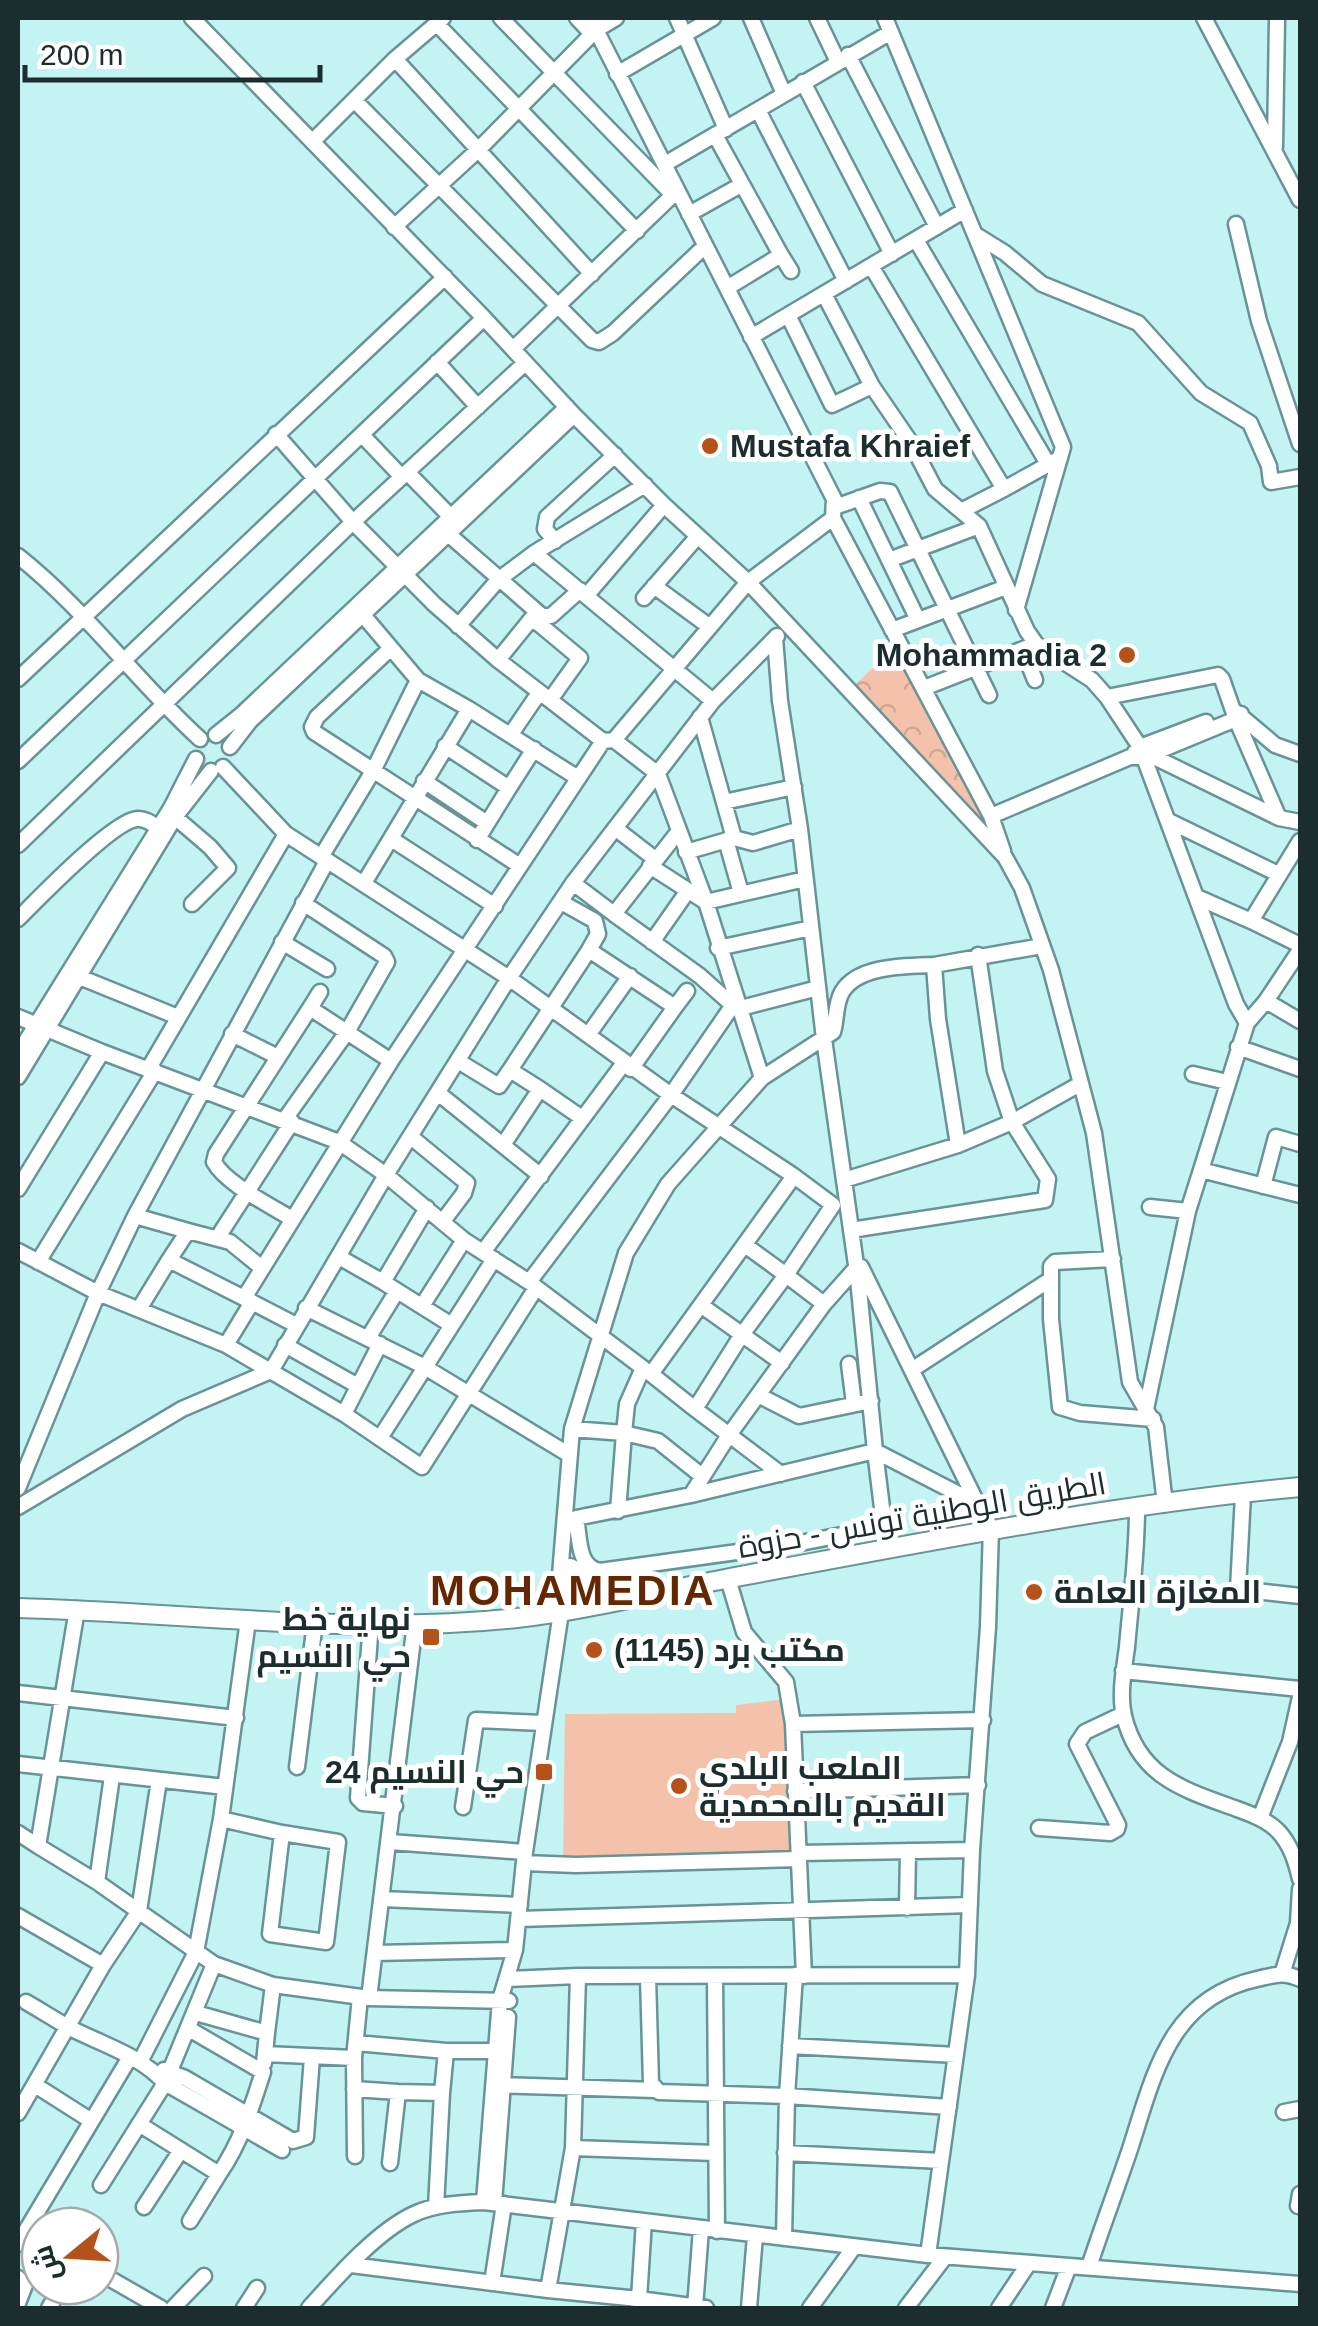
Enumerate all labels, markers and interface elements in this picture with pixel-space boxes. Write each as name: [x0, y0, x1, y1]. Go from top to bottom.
scale bar: [25, 20, 320, 82]
text: 200 m: [40, 38, 123, 71]
place label: Mustafa Khraief: [730, 428, 970, 464]
marker: Mustafa Khraief: [699, 435, 721, 457]
place label: Mohammadia 2: [876, 637, 1107, 673]
marker: Mohammadia 2: [1116, 644, 1138, 666]
street label: الطريق الوطنية تونس - حزوة: [735, 1465, 1109, 1567]
district label: MOHAMEDIA: [430, 1567, 716, 1614]
place label: المغازة العامة: [1054, 1574, 1261, 1611]
marker: المغازة العامة: [1023, 1581, 1045, 1603]
place label: نهاية خط حي النسيم: [257, 1601, 411, 1682]
marker: نهاية خط حي النسيم: [420, 1626, 442, 1648]
place label: مكتب برد (1145): [614, 1632, 845, 1669]
marker: مكتب برد (1145): [583, 1639, 605, 1661]
place label: الملعب البلدي القديم بالمحمدية: [699, 1750, 946, 1827]
place label: حي النسيم 24: [325, 1754, 524, 1798]
marker: حي النسيم 24: [533, 1761, 555, 1783]
marker: الملعب البلدي القديم بالمحمدية: [668, 1775, 690, 1797]
north arrow: [20, 2206, 120, 2306]
text: ش: [26, 2241, 68, 2285]

